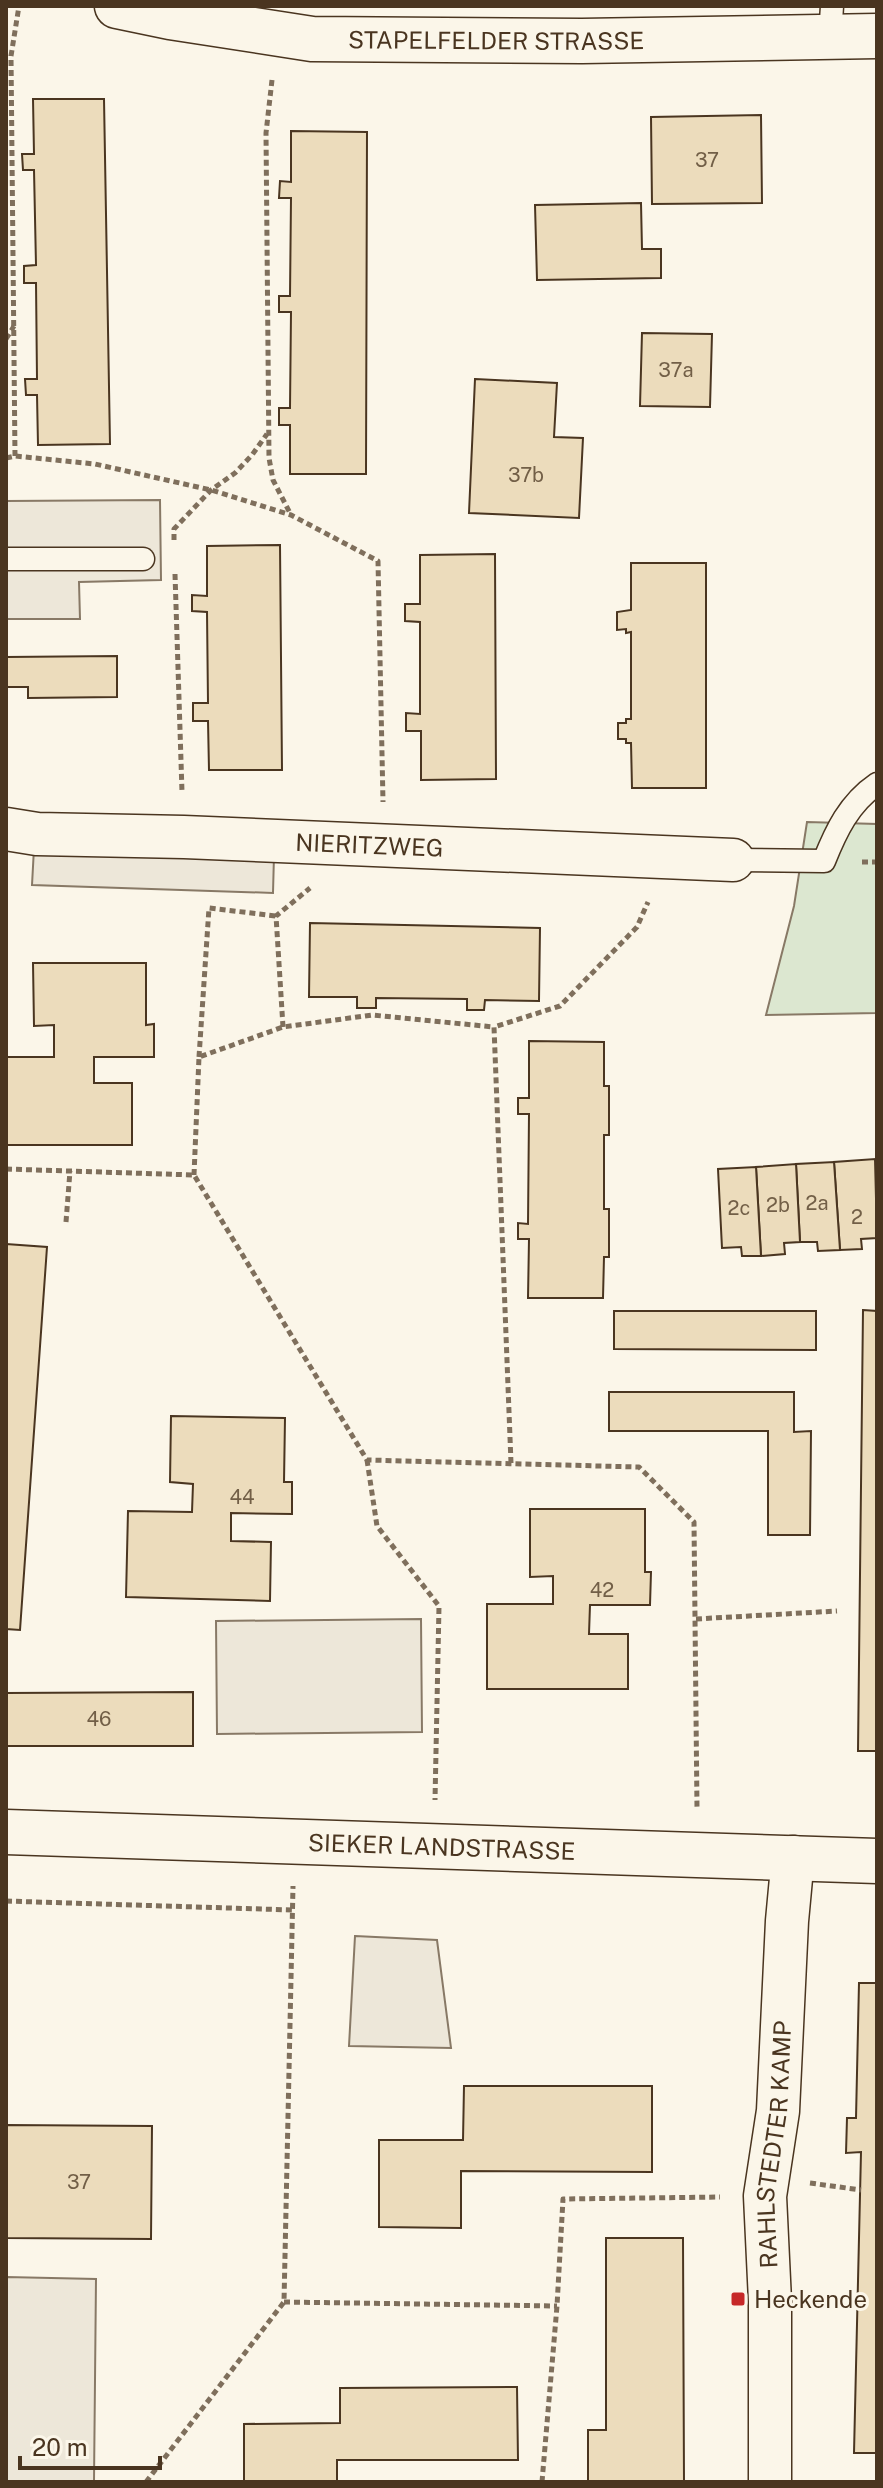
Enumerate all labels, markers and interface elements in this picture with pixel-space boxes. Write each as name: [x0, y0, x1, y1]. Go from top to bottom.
street label: STAPELFELDER STRASSE: [348, 25, 645, 55]
house number: 37: [695, 148, 719, 172]
house number: 37a: [658, 358, 694, 382]
house number: 37b: [508, 463, 544, 487]
street label: NIERITZWEG: [295, 828, 444, 862]
house number: 2a: [806, 1191, 828, 1215]
house number: 2b: [766, 1193, 790, 1217]
house number: 2c: [728, 1196, 750, 1220]
house number: 2: [851, 1205, 863, 1229]
house number: 44: [229, 1485, 255, 1509]
house number: 42: [590, 1578, 614, 1602]
house number: 46: [86, 1707, 112, 1731]
street label: SIEKER LANDSTRASSE: [308, 1828, 576, 1865]
street label: RAHLSTEDTER KAMP: [750, 2020, 796, 2269]
house number: 37: [67, 2170, 91, 2194]
place label: Heckende: [754, 2285, 867, 2313]
marker: Heckende: [729, 2290, 747, 2308]
scale bar: [20, 2420, 160, 2470]
text: 20 m: [32, 2433, 88, 2461]

